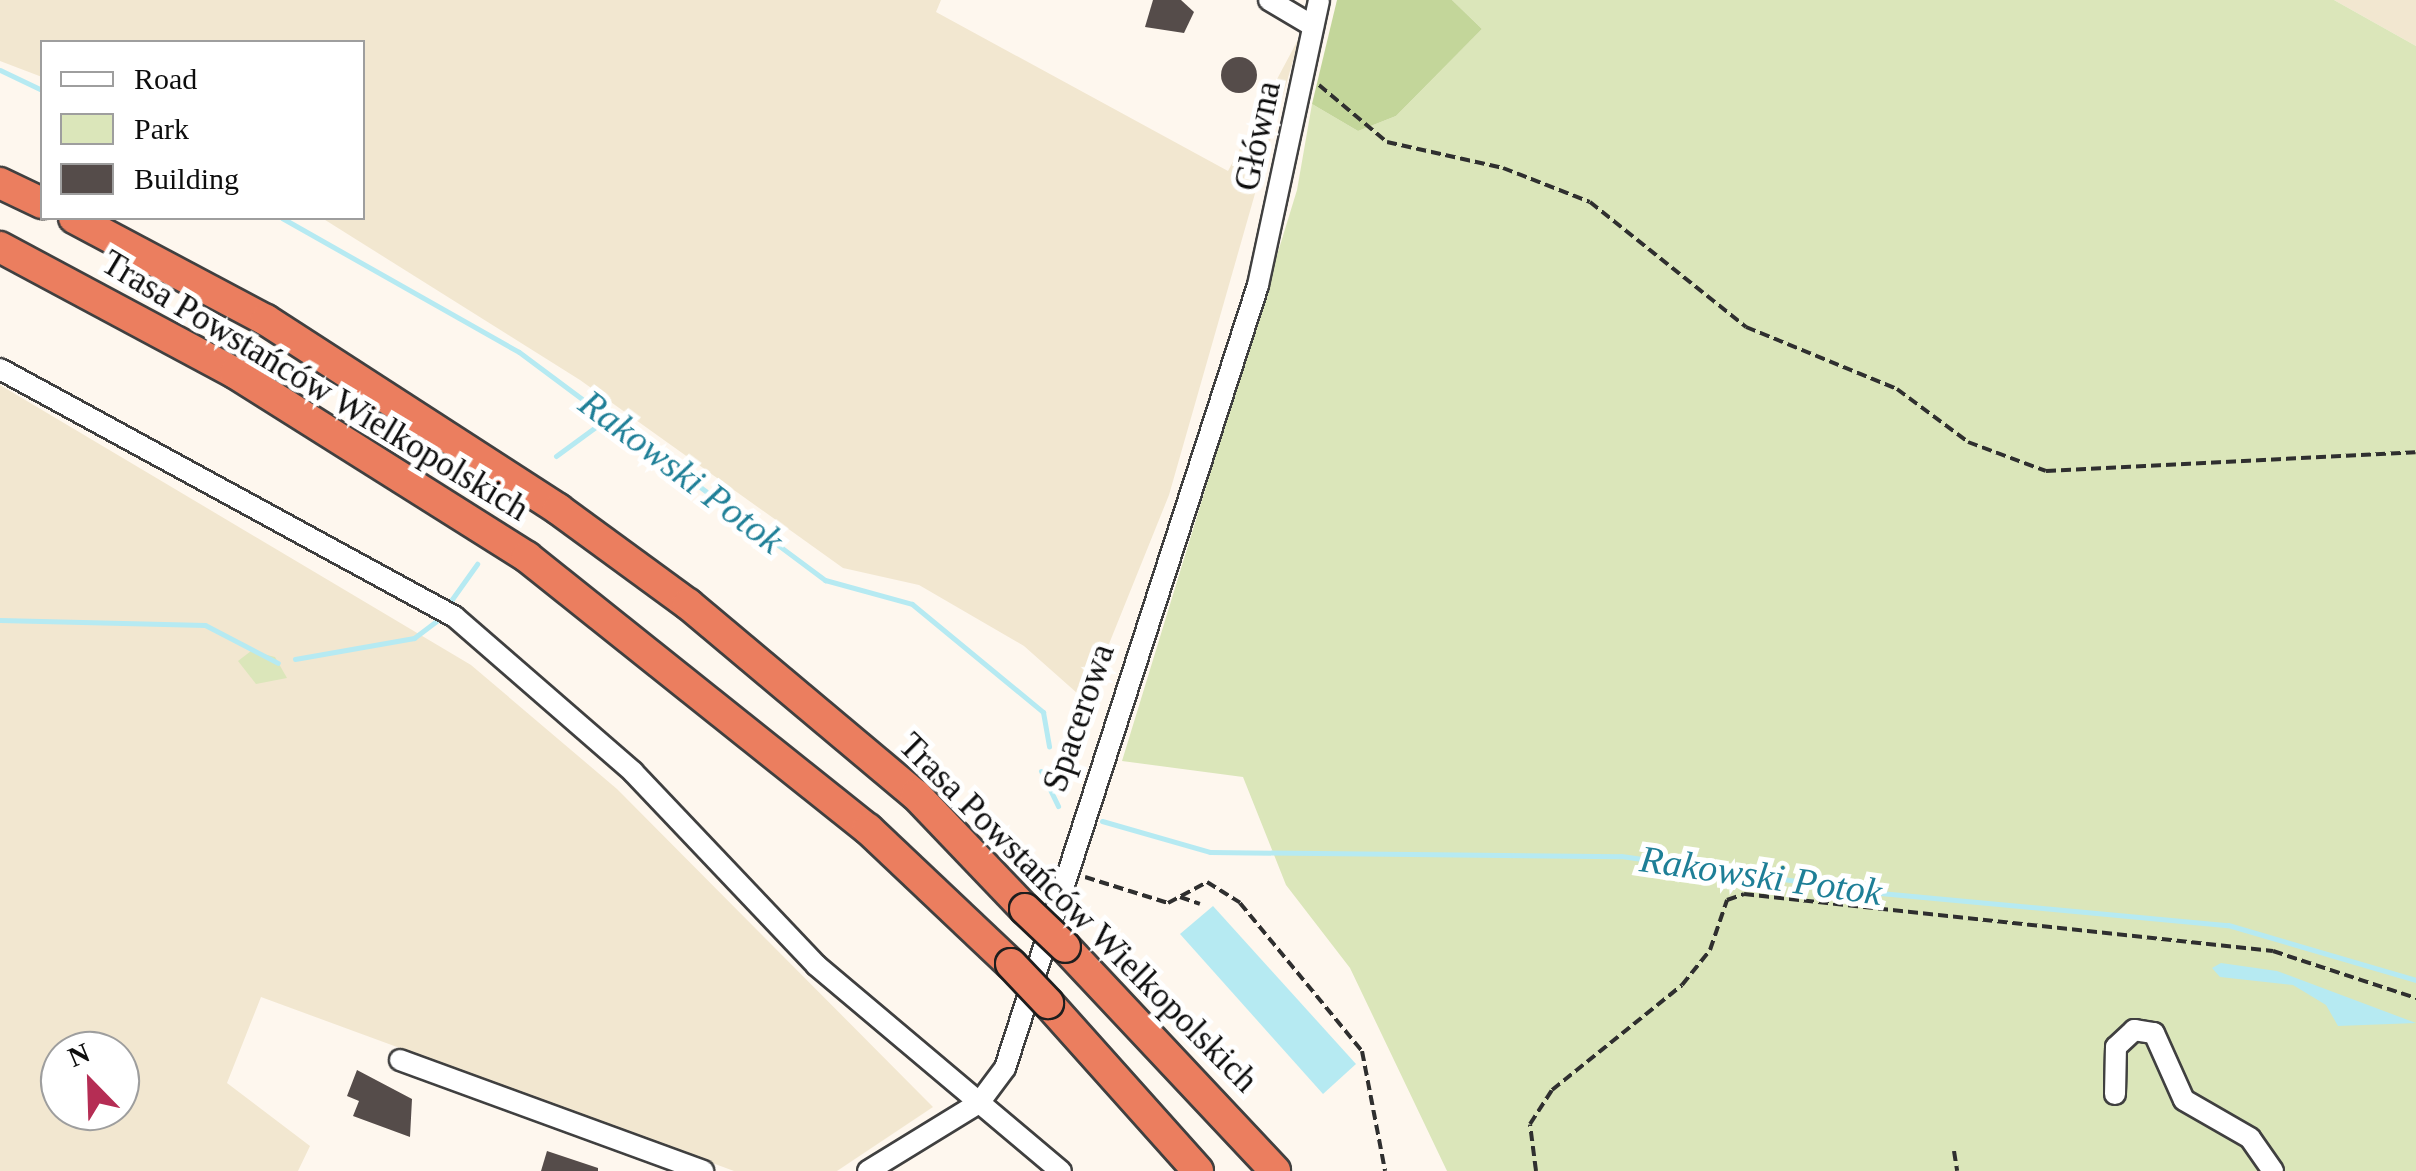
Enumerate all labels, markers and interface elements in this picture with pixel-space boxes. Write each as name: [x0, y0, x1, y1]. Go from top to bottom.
legend: [40, 40, 365, 220]
text: Road: [134, 62, 197, 95]
street label: Główna: [1226, 77, 1290, 195]
text: Park: [134, 112, 189, 145]
text: Building: [134, 162, 239, 195]
street label: Trasa Powstańców Wielkopolskich: [94, 242, 536, 530]
water label: Rakowski Potok: [570, 380, 792, 564]
street label: Spacerowa: [1034, 639, 1124, 797]
street label: Trasa Powstańców Wielkopolskich: [890, 725, 1266, 1101]
water label: Rakowski Potok: [1637, 836, 1885, 916]
north arrow: [40, 1031, 140, 1131]
text: N: [63, 1037, 94, 1073]

